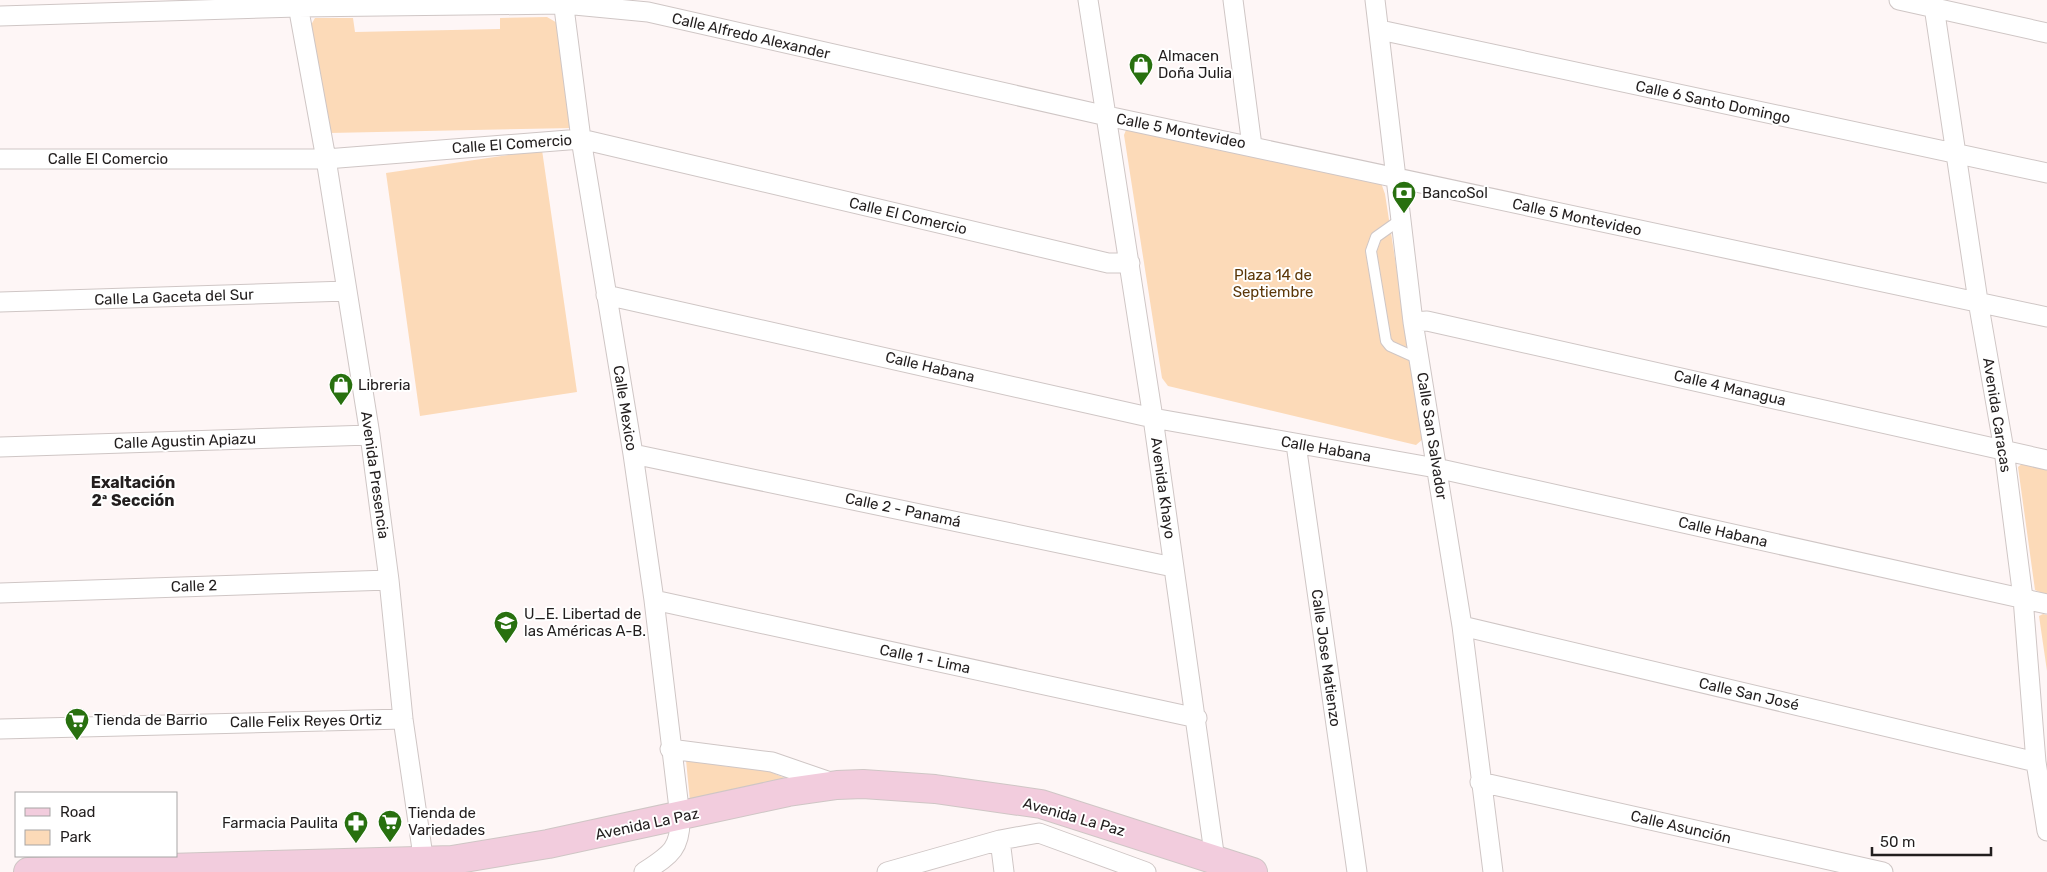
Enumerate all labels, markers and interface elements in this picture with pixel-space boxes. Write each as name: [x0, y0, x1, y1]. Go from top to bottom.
street label: Calle Alfredo Alexander: [670, 9, 832, 63]
place label: Almacen Doña Julia: [1158, 47, 1232, 82]
shop icon: Almacen Doña Julia: [1128, 52, 1154, 86]
street label: Calle 6 Santo Domingo: [1634, 77, 1792, 127]
street label: Calle 5 Montevideo: [1115, 110, 1247, 152]
street label: Calle El Comercio: [451, 131, 573, 157]
street label: Calle El Comercio: [48, 150, 168, 168]
bank icon: BancoSol: [1391, 180, 1417, 214]
place label: BancoSol: [1422, 184, 1488, 202]
street label: Calle El Comercio: [847, 194, 969, 238]
street label: Calle 5 Montevideo: [1511, 195, 1643, 239]
park label: Plaza 14 de Septiembre: [1233, 266, 1313, 301]
street label: Calle La Gaceta del Sur: [94, 285, 254, 309]
street label: Calle Habana: [884, 348, 976, 386]
street label: Avenida Caracas: [1979, 356, 2015, 474]
street label: Calle Mexico: [609, 364, 641, 452]
street label: Calle 4 Managua: [1672, 366, 1788, 410]
street label: Calle San Salvador: [1413, 371, 1451, 501]
shop icon: Libreria: [328, 372, 354, 406]
place label: Libreria: [358, 376, 411, 394]
street label: Avenida Presencia: [357, 410, 393, 540]
street label: Calle Agustin Apiazu: [114, 430, 256, 452]
street label: Calle Habana: [1280, 432, 1372, 466]
street label: Avenida Khayo: [1147, 436, 1179, 540]
district label: Exaltación 2ª Sección: [91, 473, 175, 510]
street label: Calle 2 - Panamá: [844, 489, 962, 531]
street label: Calle Habana: [1677, 513, 1769, 551]
street label: Calle 2: [170, 576, 218, 596]
street label: Calle Jose Matienzo: [1307, 588, 1345, 728]
place label: U_E. Libertad de las Américas A-B.: [524, 605, 646, 640]
school or university icon: U_E. Libertad de las Américas A-B.: [493, 610, 519, 644]
street label: Calle 1 - Lima: [878, 641, 972, 677]
street label: Calle San José: [1697, 674, 1801, 714]
supermarket icon: Tienda de Barrio: [64, 707, 90, 741]
place label: Tienda de Barrio: [94, 711, 208, 729]
street label: Calle Felix Reyes Ortiz: [230, 711, 383, 731]
legend: [15, 792, 178, 857]
street label: Avenida La Paz: [1021, 794, 1127, 840]
text: Road: [60, 803, 96, 821]
place label: Tienda de Variedades: [408, 804, 486, 839]
street label: Avenida La Paz: [594, 804, 701, 844]
street label: Calle Asunción: [1629, 807, 1733, 847]
supermarket icon: Tienda de Variedades: [377, 809, 403, 843]
pharmacy icon: Farmacia Paulita: [343, 810, 369, 844]
place label: Farmacia Paulita: [222, 814, 338, 832]
scale bar: [1872, 824, 1991, 856]
text: Park: [60, 828, 91, 846]
text: 50 m: [1880, 833, 1915, 851]

